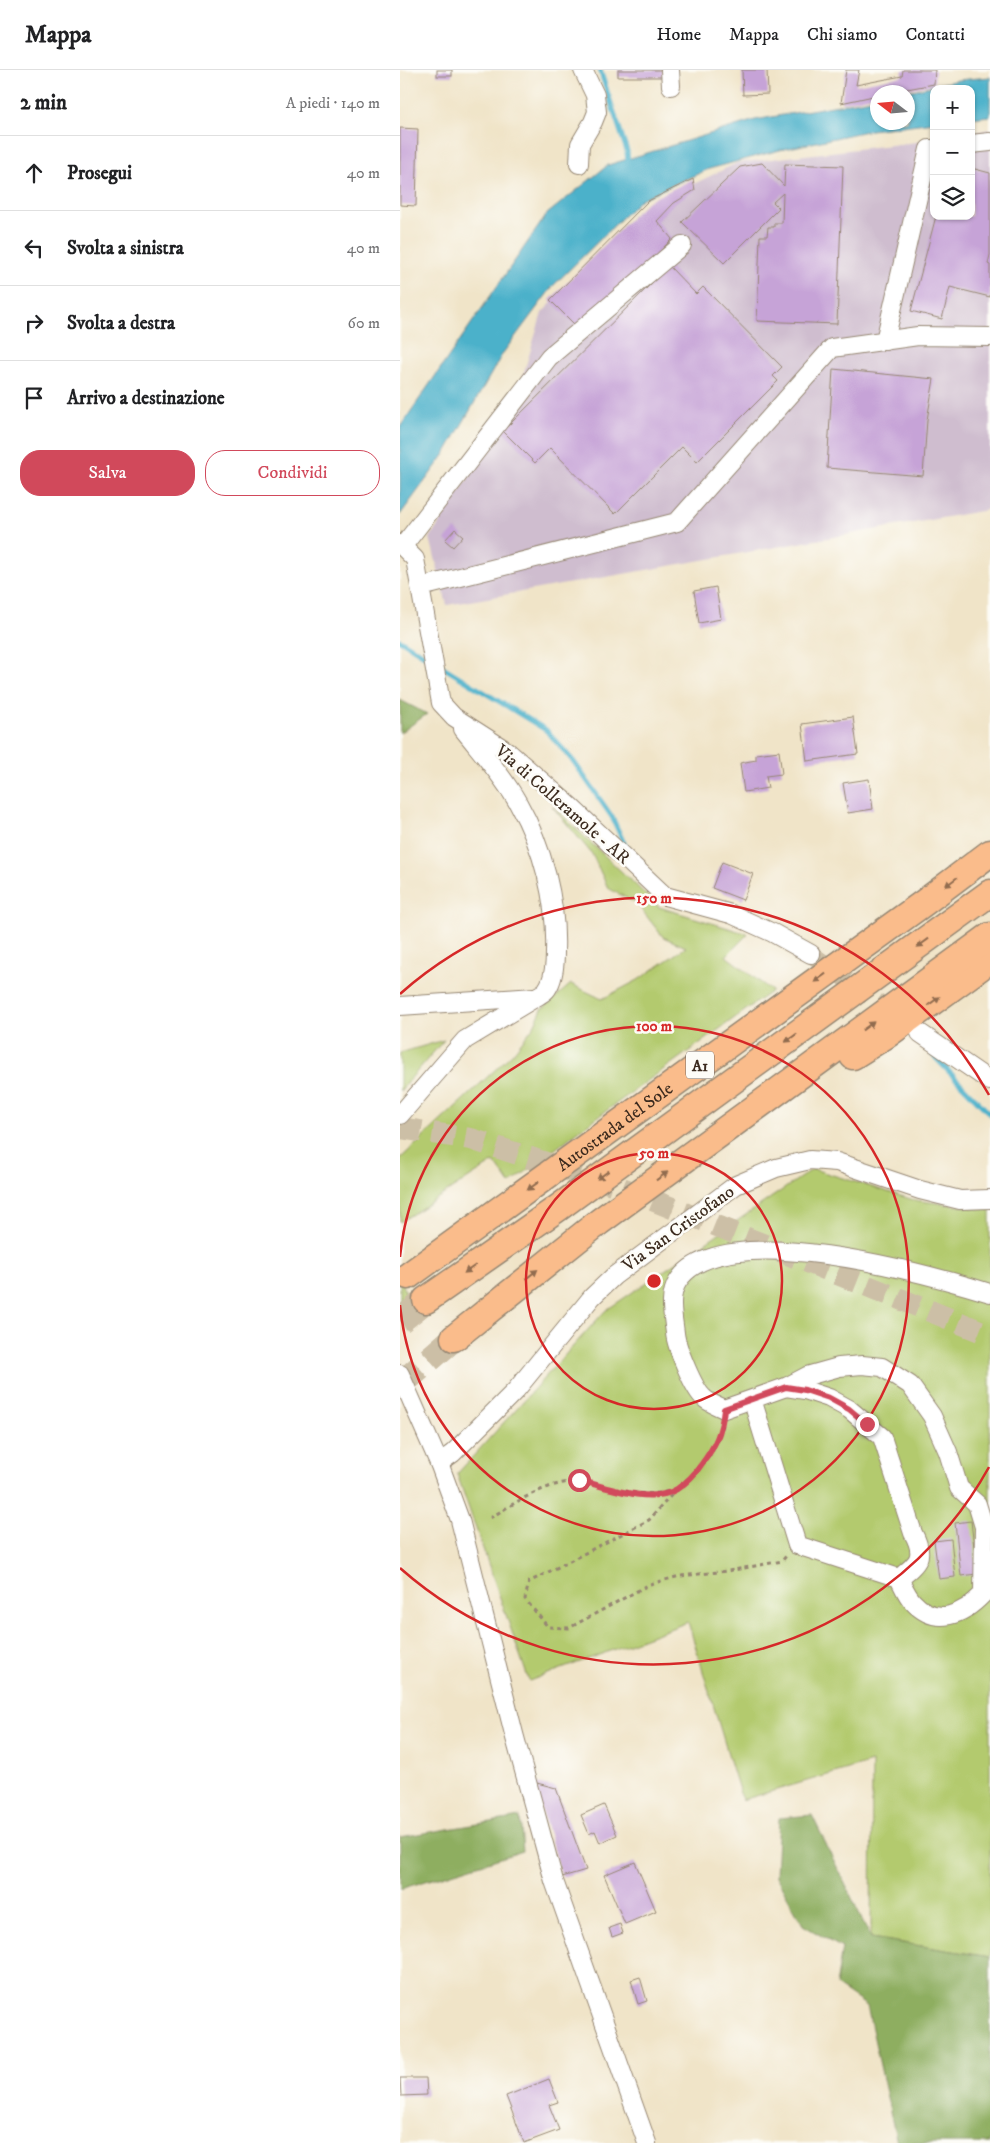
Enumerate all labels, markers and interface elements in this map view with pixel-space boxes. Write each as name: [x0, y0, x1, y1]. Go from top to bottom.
text: Mappa: [25, 20, 91, 50]
text: Home: [657, 24, 701, 46]
text: Mappa: [729, 24, 779, 46]
text: Chi siamo: [807, 24, 877, 46]
text: Contatti: [905, 24, 965, 46]
north arrow: [870, 85, 915, 130]
map controls: [930, 85, 975, 220]
button: +: [930, 85, 975, 130]
text: 2 min: [20, 90, 67, 116]
text: A piedi · 140 m: [286, 93, 380, 113]
button: −: [930, 130, 975, 175]
icon: ahead: [20, 159, 48, 187]
text: Prosegui: [67, 162, 132, 185]
text: 40 m: [347, 163, 380, 183]
button: layers: [930, 175, 975, 220]
icon: left: [20, 234, 48, 262]
text: Svolta a sinistra: [67, 237, 184, 260]
text: 40 m: [347, 238, 380, 258]
icon: right: [20, 309, 48, 337]
text: Svolta a destra: [67, 312, 175, 335]
text: 60 m: [348, 313, 380, 333]
icon: arrive: [20, 384, 48, 412]
text: Arrivo a destinazione: [67, 387, 225, 410]
button: Salva: [20, 450, 195, 496]
button: Condividi: [205, 450, 380, 496]
street label: Via di Colleramole - AR: [490, 740, 634, 869]
one-way arrow: [945, 877, 958, 888]
text: 150 m: [636, 889, 672, 908]
one-way arrow: [916, 937, 929, 947]
one-way arrow: [814, 973, 827, 984]
one-way arrow: [927, 995, 940, 1006]
text: 100 m: [636, 1017, 673, 1036]
one-way arrow: [861, 1021, 874, 1031]
one-way arrow: [784, 1033, 798, 1043]
road number: A1: [686, 1052, 714, 1078]
street label: Autostrada del Sole: [553, 1078, 678, 1177]
text: 50 m: [638, 1144, 670, 1163]
one-way arrow: [596, 1170, 610, 1180]
one-way arrow: [655, 1171, 669, 1181]
one-way arrow: [526, 1181, 539, 1191]
street label: Via San Cristofano: [618, 1181, 739, 1277]
one-way arrow: [464, 1264, 477, 1274]
one-way arrow: [525, 1269, 538, 1280]
centre of rings: [645, 1272, 663, 1290]
route end: [856, 1413, 879, 1436]
route start: [568, 1469, 591, 1492]

